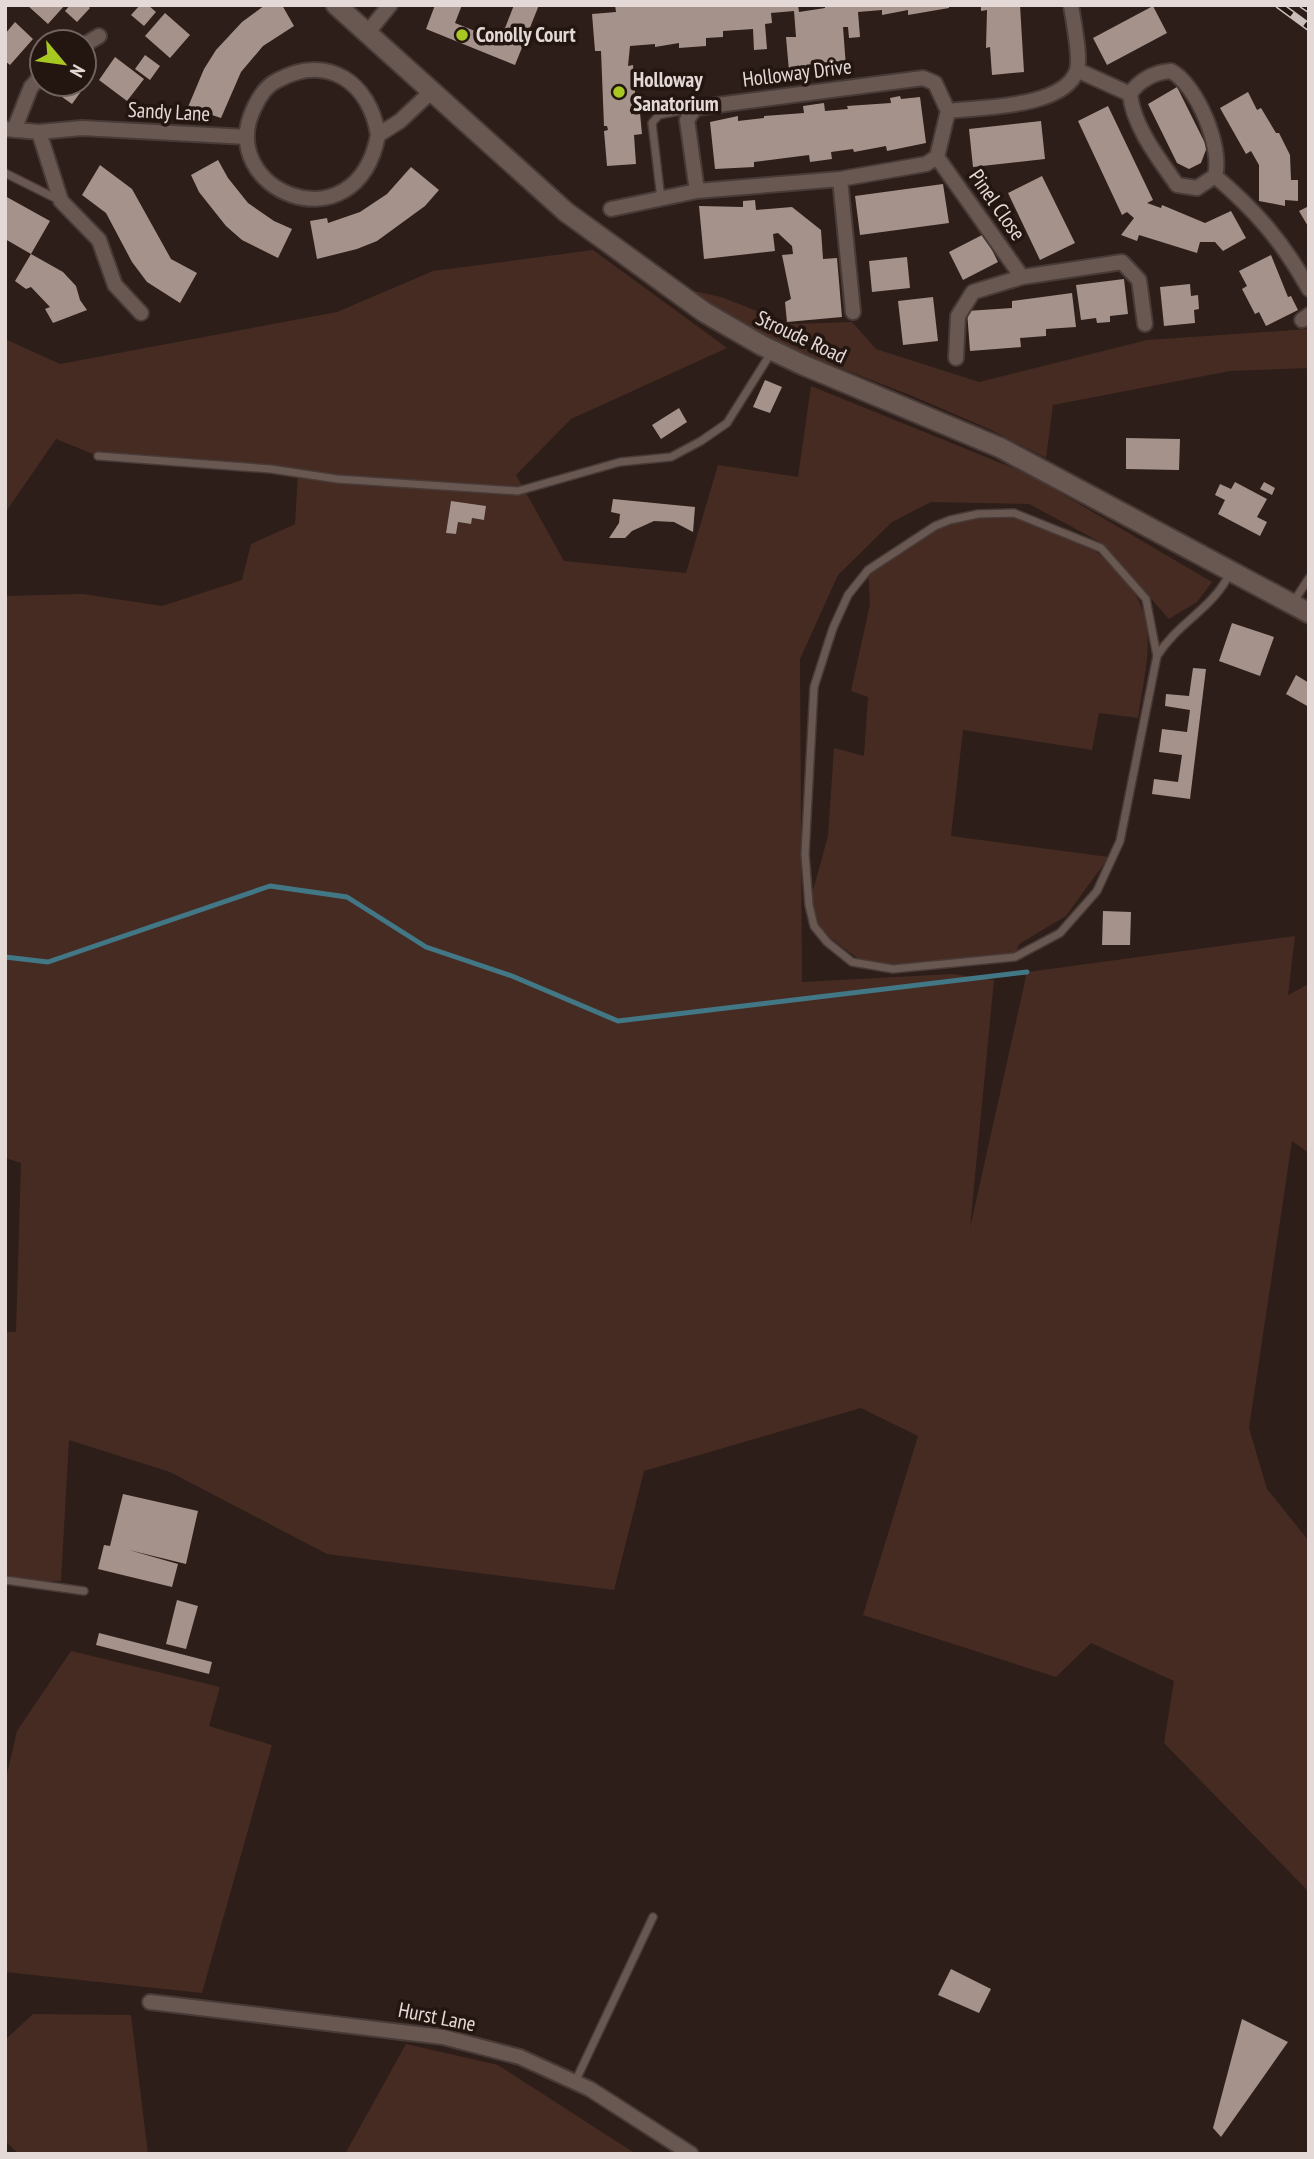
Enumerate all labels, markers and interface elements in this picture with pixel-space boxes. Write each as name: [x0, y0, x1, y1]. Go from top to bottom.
place label: Conolly Court: [476, 21, 576, 48]
marker: Conolly Court: [454, 27, 470, 43]
north arrow: [28, 28, 98, 98]
street label: Holloway Drive: [741, 52, 853, 93]
text: N: [65, 61, 91, 82]
place label: Holloway Sanatorium: [633, 66, 719, 117]
marker: Holloway Sanatorium: [611, 84, 627, 100]
street label: Sandy Lane: [127, 96, 211, 127]
street label: Pinel Close: [963, 164, 1032, 245]
street label: Stroude Road: [752, 304, 851, 369]
street label: Hurst Lane: [396, 1996, 478, 2037]

